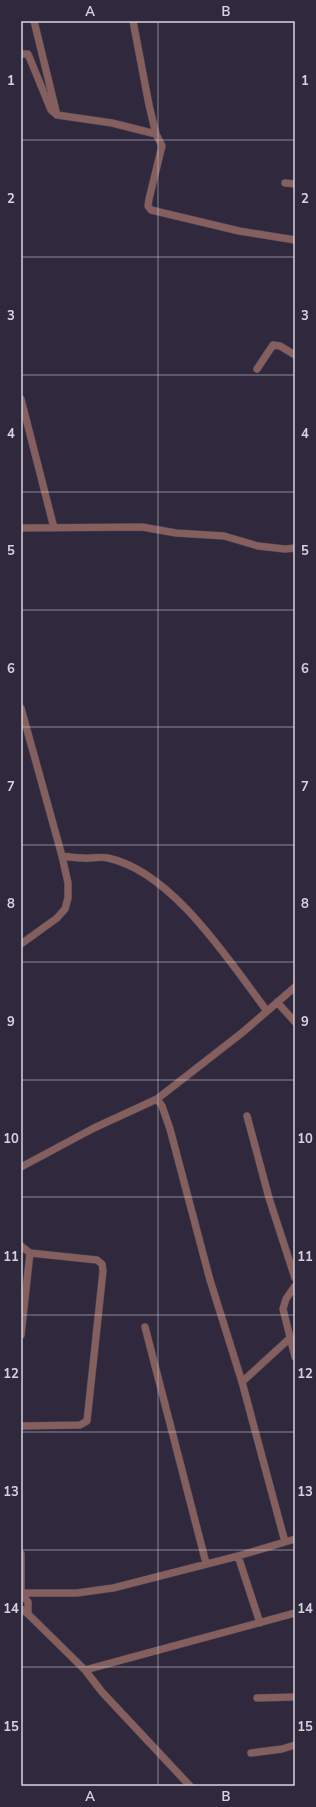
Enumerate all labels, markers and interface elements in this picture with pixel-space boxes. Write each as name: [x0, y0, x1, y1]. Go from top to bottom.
text: A: [85, 3, 95, 21]
text: B: [222, 3, 231, 21]
text: 1: [7, 72, 15, 90]
text: 1: [301, 72, 309, 90]
text: 2: [7, 190, 15, 208]
text: 2: [301, 190, 309, 208]
text: 3: [7, 307, 15, 325]
text: 3: [301, 307, 309, 325]
text: 4: [7, 425, 15, 443]
text: 4: [301, 425, 309, 443]
text: 5: [7, 542, 15, 560]
text: 5: [301, 542, 309, 560]
text: 6: [7, 660, 15, 678]
text: 6: [301, 660, 309, 678]
text: 7: [7, 778, 15, 796]
text: 7: [301, 778, 309, 796]
text: 8: [7, 895, 15, 913]
text: 8: [301, 895, 309, 913]
text: 9: [7, 1013, 15, 1031]
text: 9: [301, 1013, 309, 1031]
text: 10: [3, 1130, 19, 1148]
text: 10: [297, 1130, 313, 1148]
text: 11: [3, 1248, 19, 1266]
text: 11: [297, 1248, 313, 1266]
text: 12: [3, 1365, 19, 1383]
text: 12: [297, 1365, 313, 1383]
text: 13: [3, 1483, 19, 1501]
text: 13: [297, 1483, 313, 1501]
text: 14: [3, 1600, 19, 1618]
text: 14: [297, 1600, 313, 1618]
text: 15: [3, 1718, 19, 1736]
text: 15: [297, 1718, 313, 1736]
text: A: [85, 1788, 95, 1806]
text: B: [222, 1788, 231, 1806]

